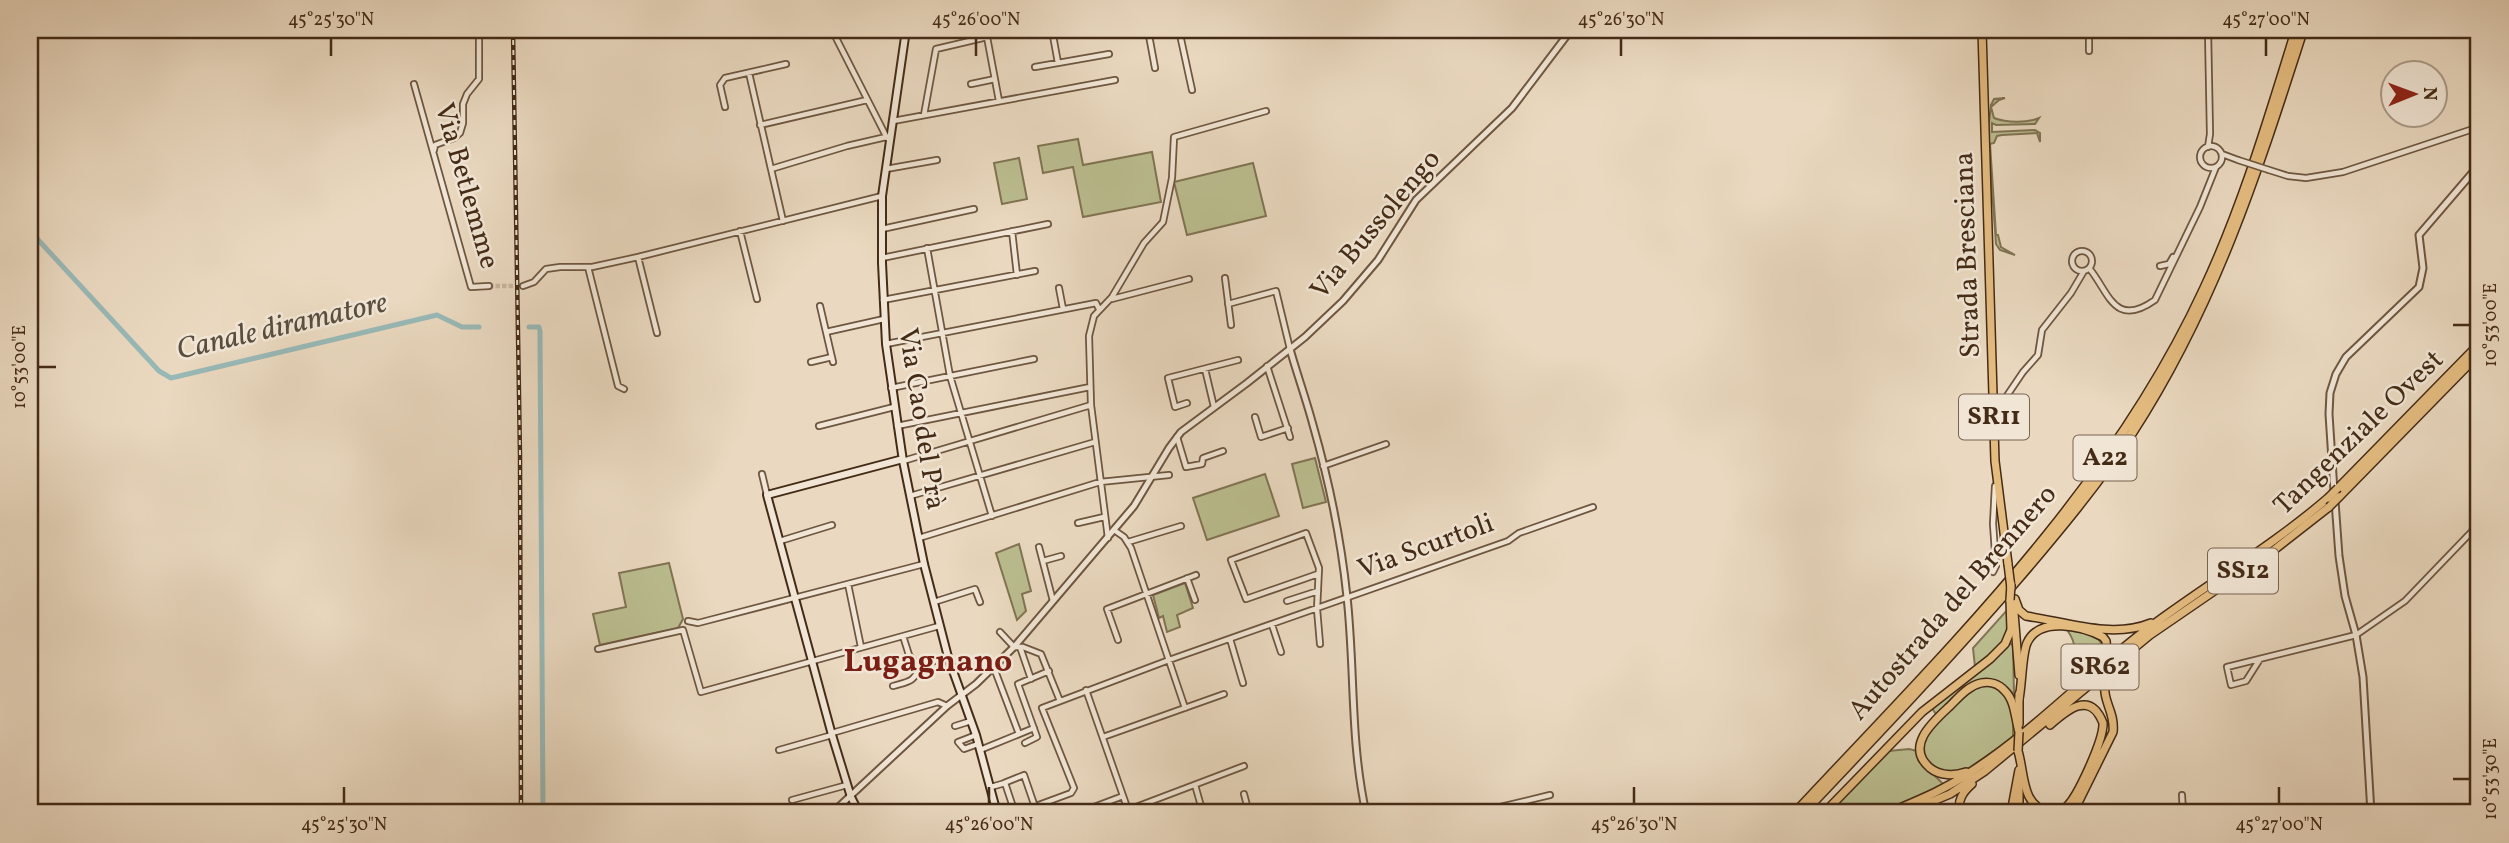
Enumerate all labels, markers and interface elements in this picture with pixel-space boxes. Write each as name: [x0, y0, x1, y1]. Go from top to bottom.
text: 45°25'30"N: [288, 8, 374, 33]
text: 45°26'00"N: [932, 8, 1020, 33]
text: 45°26'30"N: [1578, 8, 1664, 33]
text: 45°27'00"N: [2222, 8, 2310, 33]
north arrow: [2380, 60, 2450, 130]
text: N: [2416, 87, 2442, 101]
street label: Via Betlemme: [424, 99, 508, 273]
street label: Via Bussolengo: [1302, 142, 1450, 308]
street label: Strada Bresciana: [1945, 151, 1991, 359]
water label: Canale diramatore: [172, 282, 392, 372]
text: 10°53'00"E: [2479, 283, 2504, 367]
text: 10°53'00"E: [8, 325, 33, 409]
street label: Via Cao del Prà: [887, 325, 955, 513]
street label: Tangenziale Ovest: [2265, 341, 2453, 525]
road number: SR11: [1959, 394, 2029, 440]
road number: A22: [2074, 436, 2136, 480]
street label: Autostrada del Brennero: [1840, 477, 2066, 729]
street label: Via Scurtoli: [1352, 504, 1500, 590]
road number: SS12: [2208, 548, 2278, 594]
district label: Lugagnano: [844, 641, 1012, 685]
road number: SR62: [2062, 645, 2138, 690]
text: 10°53'30"E: [2479, 738, 2504, 820]
text: 45°25'30"N: [301, 813, 387, 838]
text: 45°26'00"N: [945, 813, 1033, 838]
text: 45°26'30"N: [1591, 813, 1677, 838]
text: 45°27'00"N: [2235, 813, 2323, 838]

